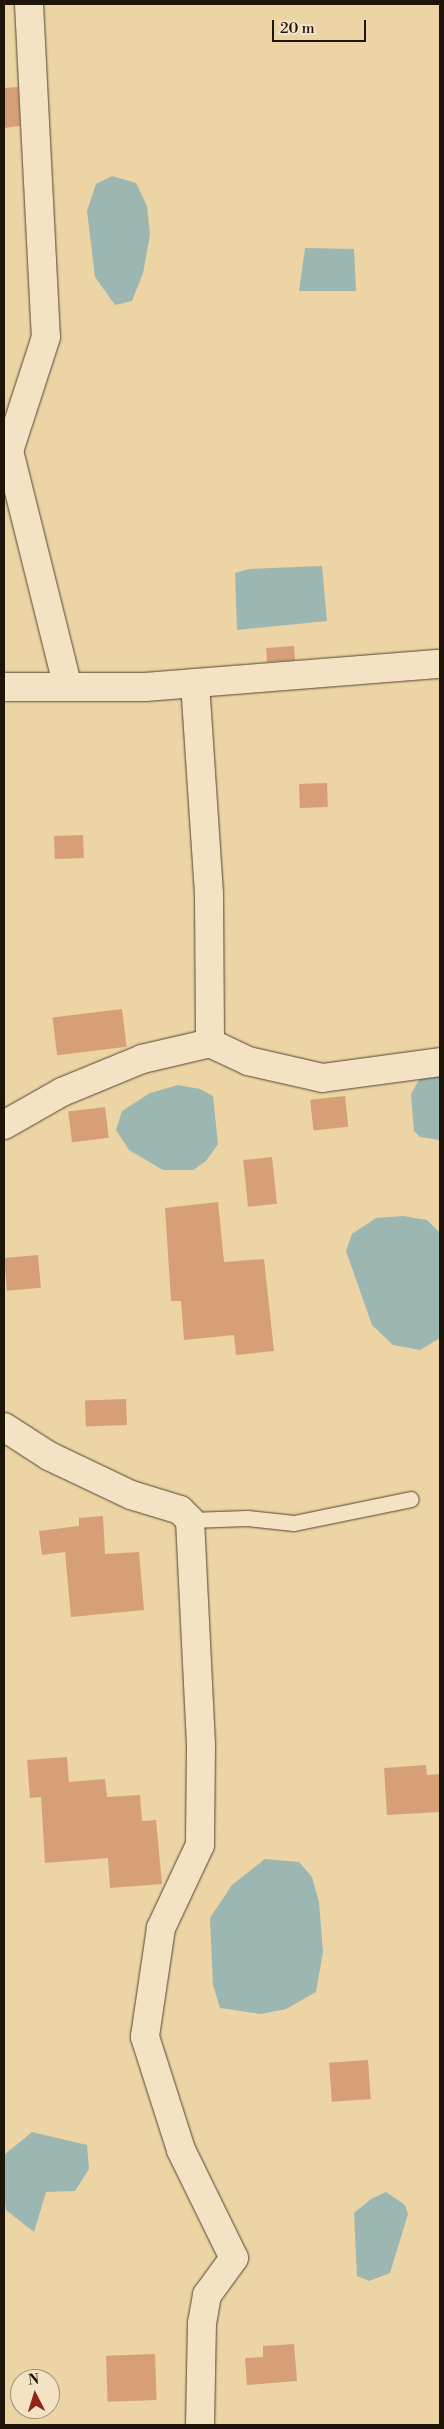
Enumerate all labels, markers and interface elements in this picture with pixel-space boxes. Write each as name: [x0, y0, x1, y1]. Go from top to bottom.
scale bar: [274, 10, 368, 42]
text: 20 m: [280, 19, 315, 38]
north arrow: [10, 2369, 60, 2419]
text: N: [27, 2371, 40, 2390]

